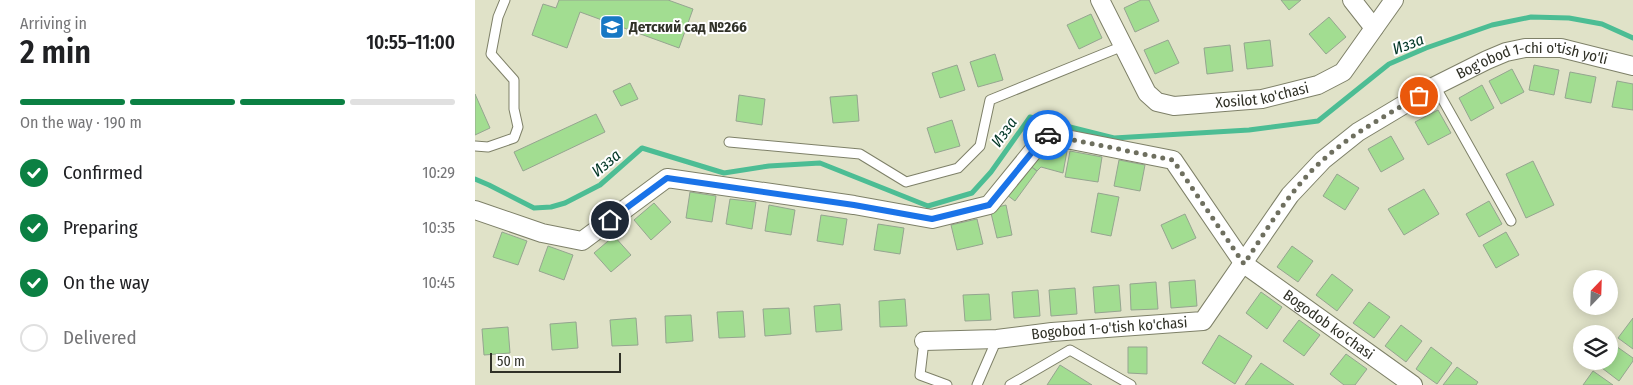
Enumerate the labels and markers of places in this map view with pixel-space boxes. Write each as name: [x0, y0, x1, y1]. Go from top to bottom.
school or university icon: Детский сад №266: [599, 14, 625, 40]
place label: Детский сад №266: [628, 18, 747, 36]
pin: [1398, 75, 1440, 117]
pin: [589, 199, 631, 241]

